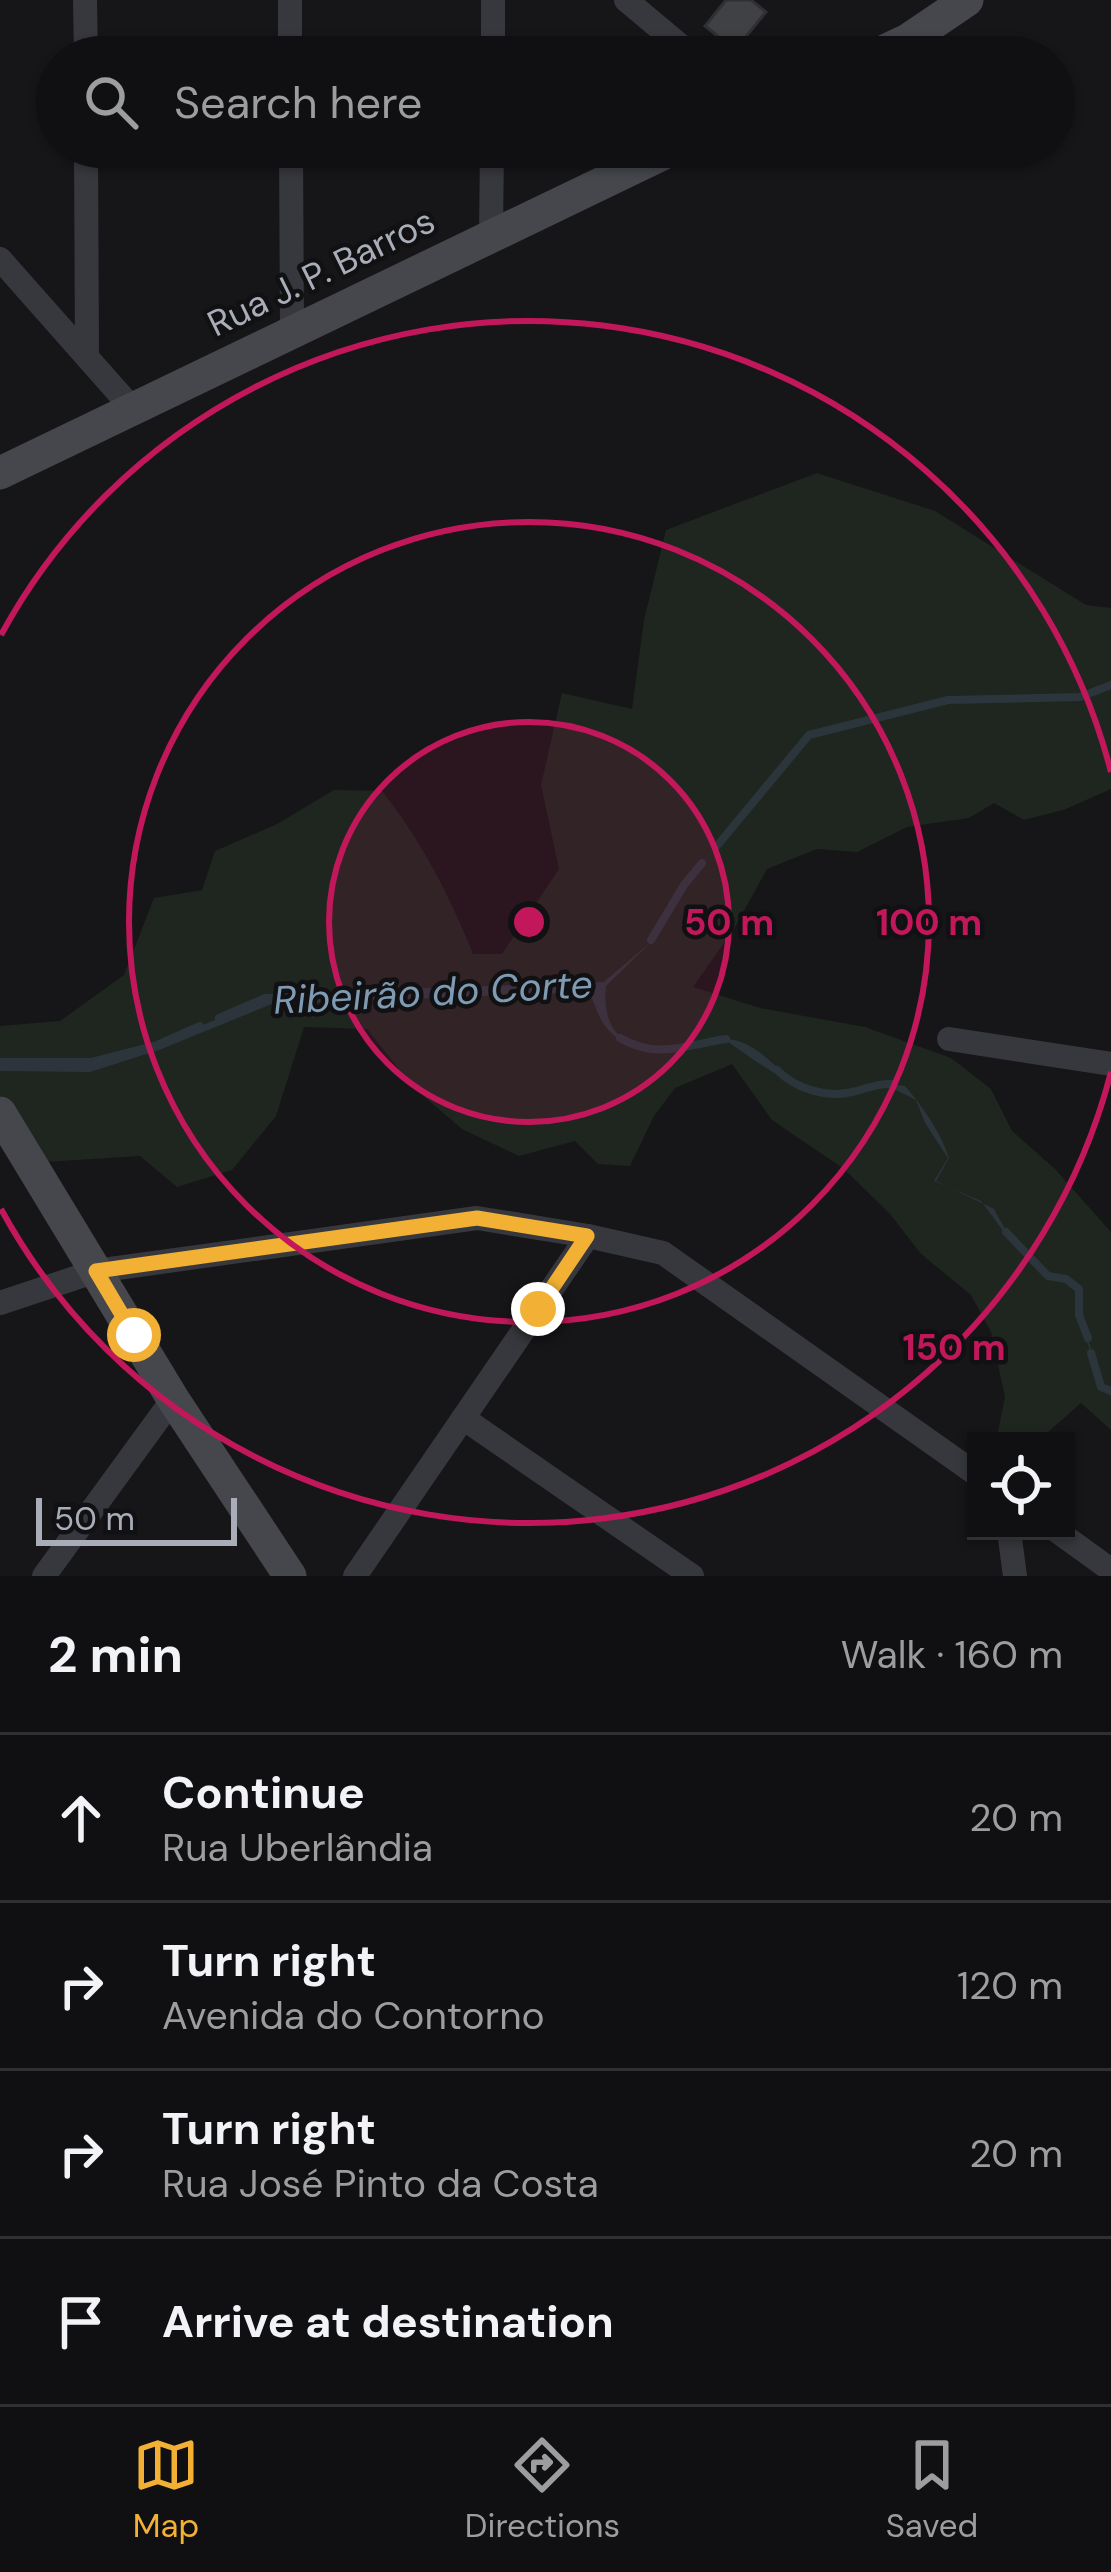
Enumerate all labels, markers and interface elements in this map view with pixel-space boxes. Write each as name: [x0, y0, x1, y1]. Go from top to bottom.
search box: [36, 36, 1075, 168]
icon: search: [78, 69, 144, 135]
text: Search here: [174, 73, 422, 132]
street label: Rua J. P. Barros: [200, 197, 442, 347]
text: 50 m: [684, 899, 774, 946]
text: 100 m: [876, 899, 982, 946]
centre of rings: [508, 901, 550, 943]
water label: Ribeirão do Corte: [272, 958, 594, 1026]
route end: [511, 1282, 565, 1336]
route start: [107, 1308, 161, 1362]
text: 150 m: [902, 1324, 1006, 1371]
map controls: [967, 1432, 1075, 1540]
button: locate: [967, 1432, 1075, 1540]
scale bar: [36, 1492, 237, 1545]
text: 50 m: [54, 1497, 135, 1540]
text: 2 min: [48, 1621, 183, 1688]
text: Walk · 160 m: [841, 1629, 1063, 1680]
text: Continue: [162, 1763, 365, 1822]
icon: ahead: [48, 1785, 114, 1851]
text: 20 m: [969, 1792, 1063, 1843]
text: Rua Uberlândia: [162, 1822, 433, 1873]
text: Turn right: [162, 1931, 376, 1990]
icon: right: [48, 1953, 114, 2019]
text: 120 m: [957, 1960, 1063, 2011]
text: Avenida do Contorno: [162, 1990, 545, 2041]
text: Turn right: [162, 2099, 376, 2158]
icon: right: [48, 2121, 114, 2187]
text: 20 m: [969, 2128, 1063, 2179]
text: Rua José Pinto da Costa: [162, 2158, 599, 2209]
icon: arrive: [48, 2289, 114, 2355]
text: Arrive at destination: [162, 2292, 614, 2351]
tab: Map: [133, 2432, 199, 2547]
tab: Directions: [465, 2432, 620, 2547]
tab: Saved: [886, 2432, 978, 2547]

